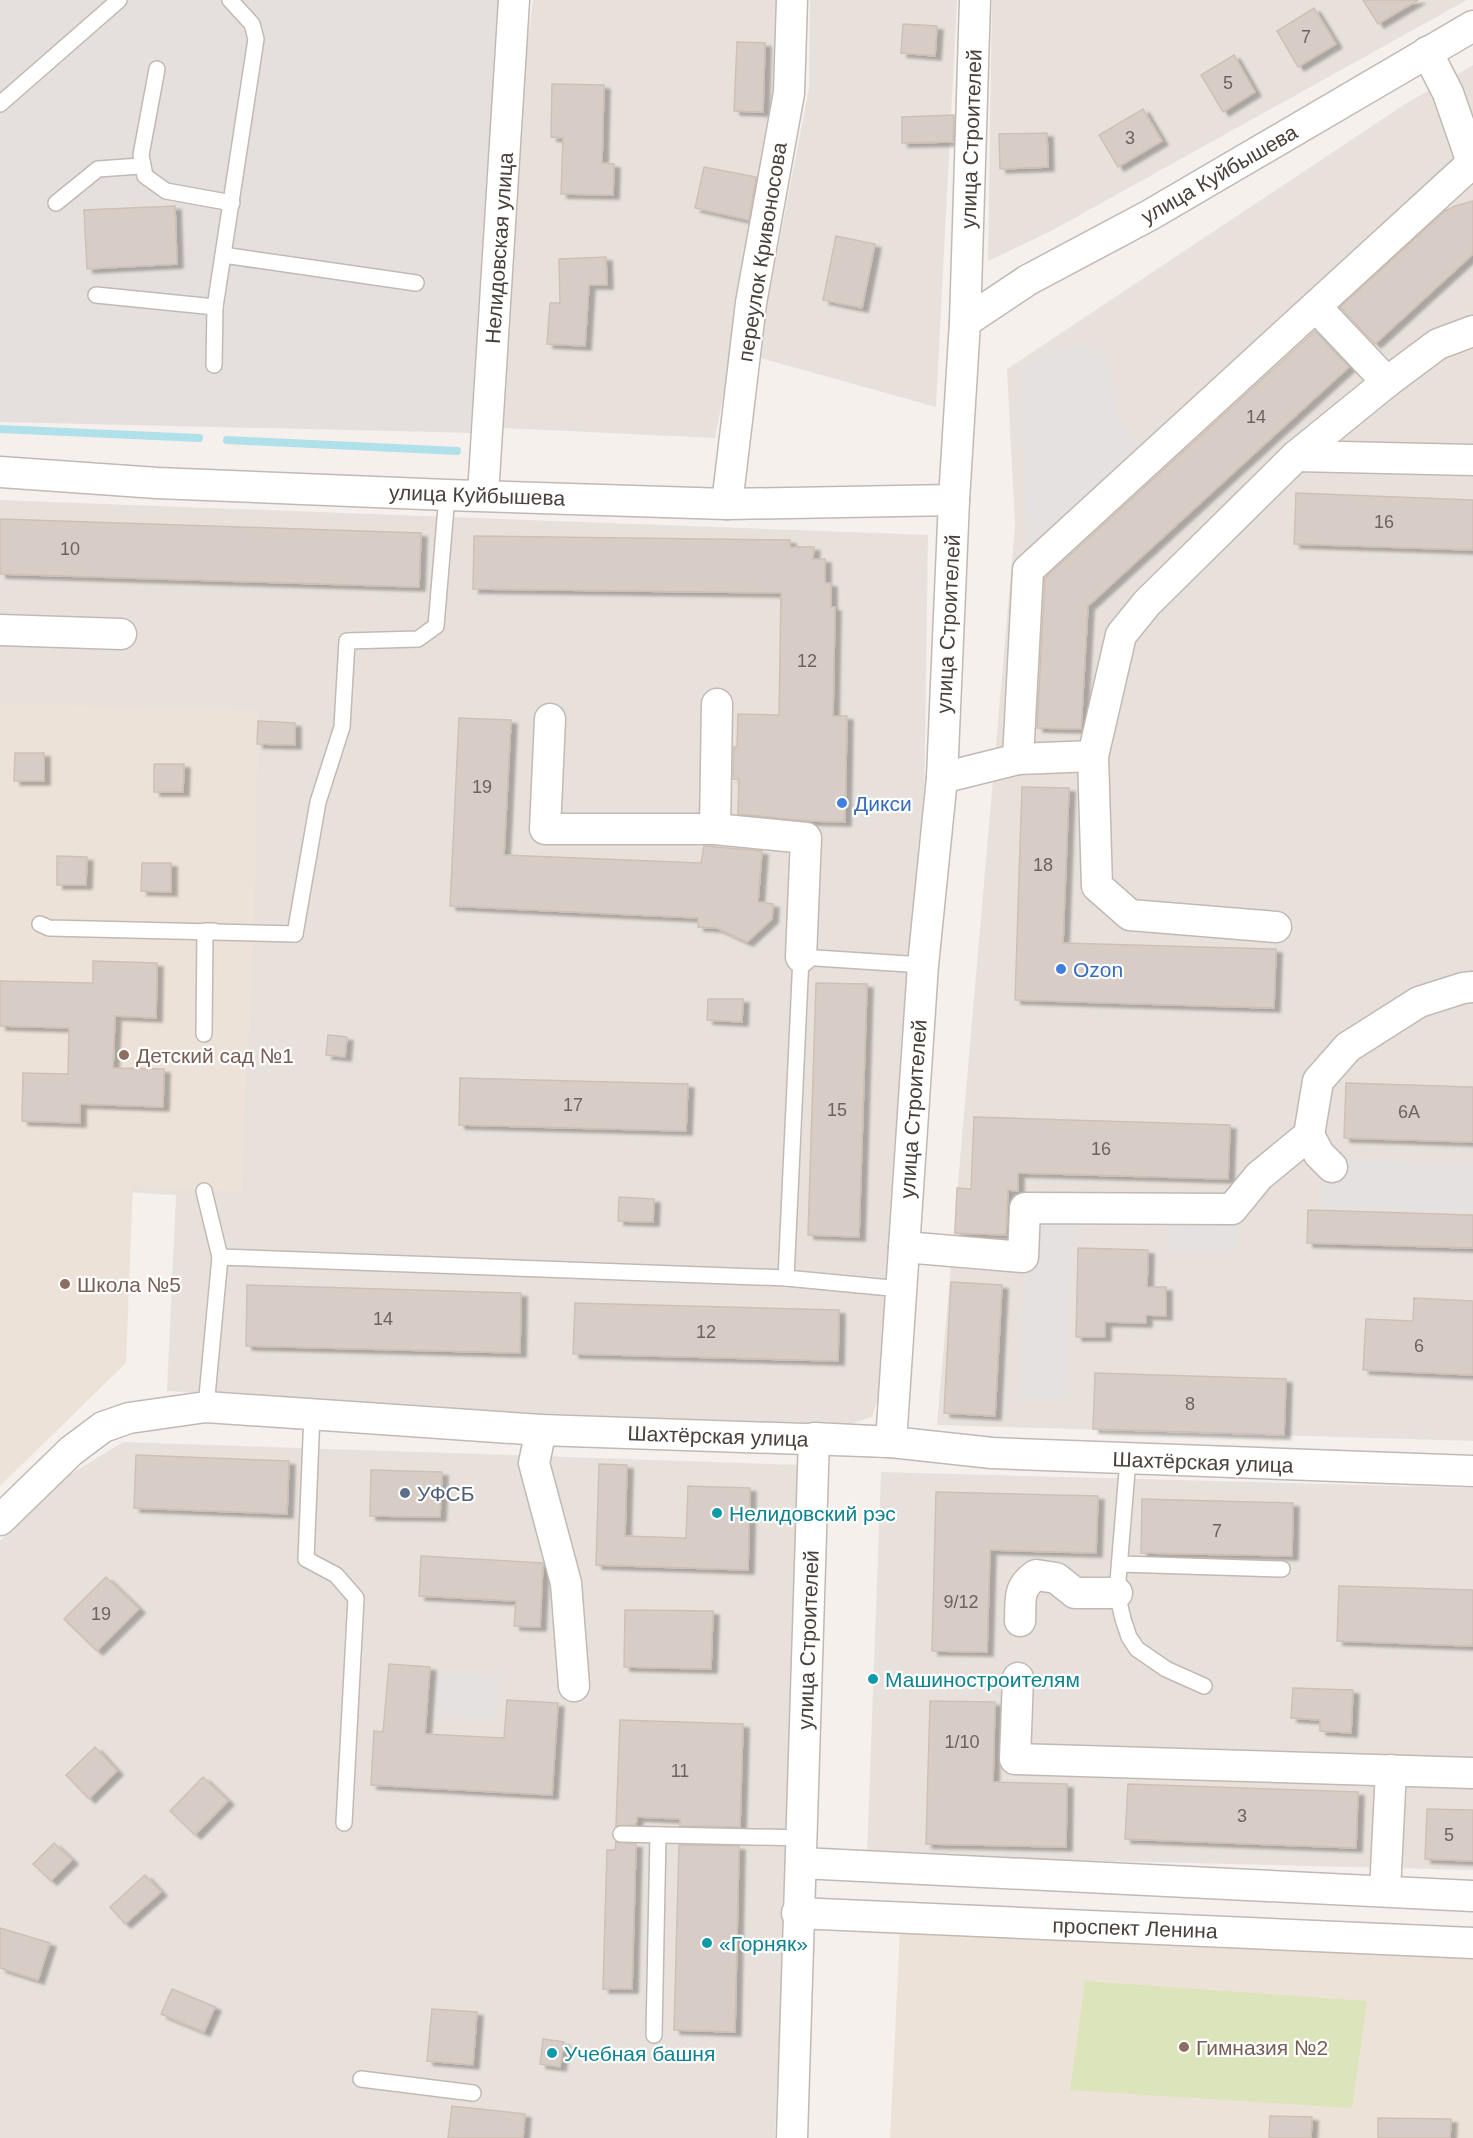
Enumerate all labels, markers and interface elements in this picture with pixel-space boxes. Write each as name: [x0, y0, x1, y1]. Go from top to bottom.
house number: 7: [1301, 27, 1311, 47]
street label: улица Строителей: [956, 49, 986, 229]
house number: 5: [1223, 73, 1233, 93]
street label: улица Куйбышева: [1137, 120, 1301, 228]
house number: 3: [1125, 128, 1135, 148]
street label: переулок Кривоносова: [733, 140, 791, 363]
street label: Нелидовская улица: [481, 151, 517, 344]
house number: 14: [1246, 407, 1266, 427]
street label: улица Куйбышева: [389, 480, 566, 510]
house number: 16: [1374, 512, 1394, 532]
street label: улица Строителей: [932, 534, 964, 714]
house number: 10: [60, 539, 80, 559]
house number: 12: [797, 651, 817, 671]
house number: 19: [472, 777, 492, 797]
place label: Дикси: [854, 792, 912, 815]
marker: Дикси: [835, 796, 849, 810]
house number: 18: [1033, 855, 1053, 875]
place label: Ozon: [1073, 958, 1123, 981]
marker: Ozon: [1054, 962, 1068, 976]
street label: улица Строителей: [895, 1019, 931, 1199]
place label: Детский сад №1: [136, 1044, 294, 1067]
marker: Детский сад №1: [117, 1048, 131, 1062]
house number: 17: [563, 1095, 583, 1115]
house number: 15: [827, 1100, 847, 1120]
house number: 6А: [1398, 1102, 1420, 1122]
house number: 16: [1091, 1139, 1111, 1159]
place label: Школа №5: [77, 1273, 181, 1296]
marker: Школа №5: [58, 1277, 72, 1291]
house number: 14: [373, 1309, 393, 1329]
house number: 12: [696, 1322, 716, 1342]
house number: 6: [1414, 1336, 1424, 1356]
house number: 8: [1185, 1394, 1195, 1414]
street label: Шахтёрская улица: [627, 1421, 809, 1451]
street label: Шахтёрская улица: [1112, 1447, 1294, 1477]
place label: УФСБ: [417, 1482, 475, 1505]
marker: УФСБ: [398, 1486, 412, 1500]
place label: Нелидовский рэс: [729, 1502, 896, 1525]
marker: Нелидовский рэс: [710, 1506, 724, 1520]
house number: 7: [1212, 1521, 1222, 1541]
street label: улица Строителей: [793, 1550, 823, 1730]
house number: 9/12: [943, 1592, 979, 1612]
house number: 19: [91, 1604, 111, 1624]
place label: Машиностроителям: [885, 1668, 1080, 1691]
marker: Машиностроителям: [866, 1672, 880, 1686]
house number: 1/10: [944, 1732, 980, 1752]
house number: 11: [671, 1761, 689, 1781]
house number: 3: [1237, 1806, 1247, 1826]
house number: 5: [1444, 1825, 1454, 1845]
street label: проспект Ленина: [1052, 1914, 1218, 1942]
place label: «Горняк»: [719, 1932, 808, 1955]
marker: «Горняк»: [700, 1936, 714, 1950]
place label: Гимназия №2: [1196, 2036, 1328, 2059]
marker: Гимназия №2: [1177, 2040, 1191, 2054]
place label: Учебная башня: [564, 2042, 715, 2065]
marker: Учебная башня: [545, 2046, 559, 2060]

